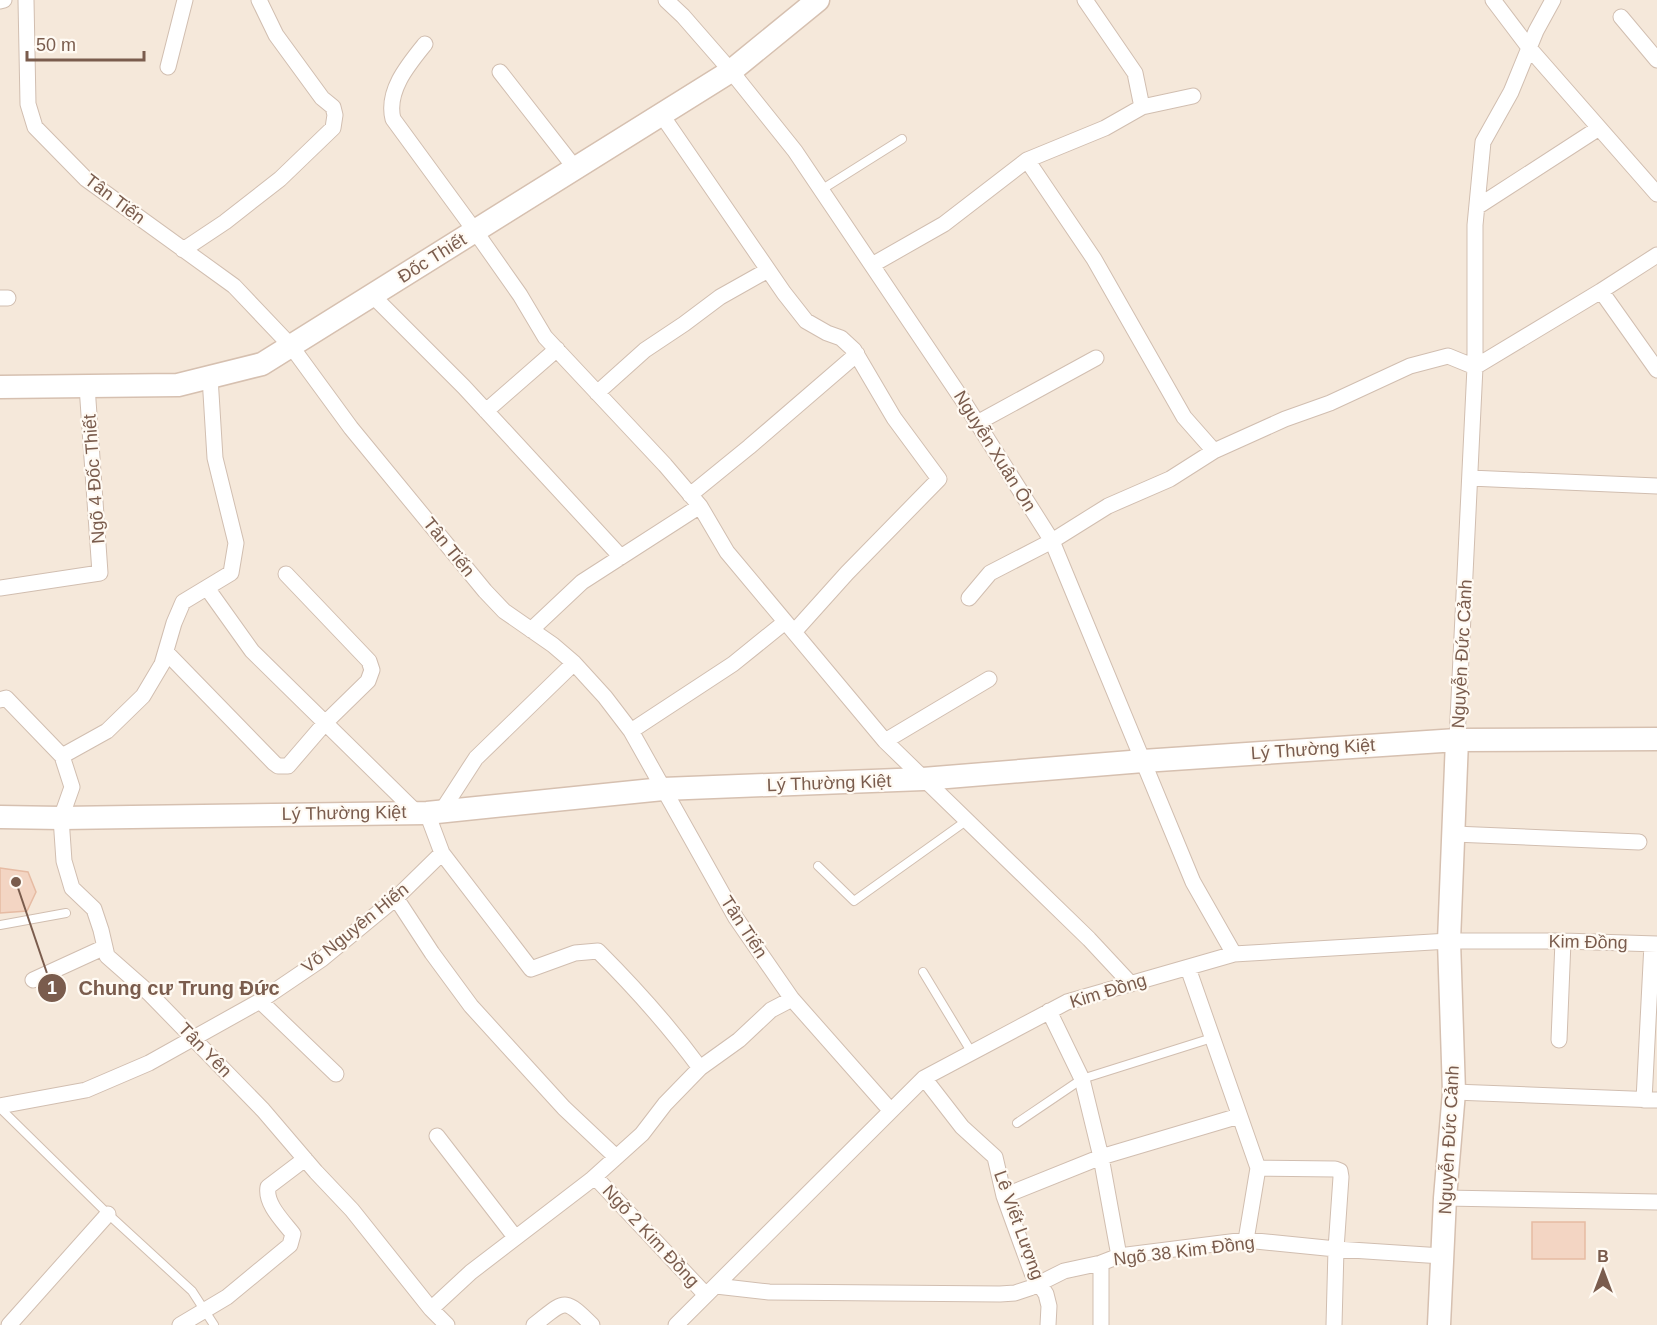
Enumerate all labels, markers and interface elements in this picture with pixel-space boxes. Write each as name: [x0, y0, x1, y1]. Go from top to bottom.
scale bar: [27, 24, 144, 62]
text: 50 m: [36, 35, 76, 55]
street label: Tân Tiến: [81, 170, 149, 228]
street label: Đốc Thiết: [394, 229, 470, 287]
street label: Nguyễn Xuân Ôn: [950, 387, 1041, 515]
street label: Ngõ 4 Đốc Thiết: [79, 414, 109, 544]
street label: Tân Tiến: [419, 513, 479, 581]
street label: Nguyễn Đức Cảnh: [1447, 579, 1476, 729]
street label: Lý Thường Kiệt: [1250, 735, 1376, 763]
street label: Lý Thường Kiệt: [766, 771, 892, 795]
street label: Lý Thường Kiệt: [282, 802, 406, 824]
street label: Võ Nguyên Hiến: [298, 879, 412, 977]
street label: Tân Tiến: [717, 892, 771, 962]
street label: Kim Đồng: [1548, 931, 1628, 953]
callout: Chung cư Trung Đức: [37, 969, 292, 1007]
street label: Kim Đồng: [1067, 970, 1149, 1012]
text: Chung cư Trung Đức: [78, 977, 280, 999]
text: 1: [47, 978, 57, 998]
street label: Tân Yên: [174, 1019, 236, 1081]
street label: Nguyễn Đức Cảnh: [1434, 1065, 1463, 1215]
street label: Lê Viết Lượng: [990, 1168, 1048, 1282]
street label: Ngõ 2 Kim Đồng: [599, 1181, 703, 1291]
street label: Ngõ 38 Kim Đồng: [1112, 1232, 1256, 1270]
north arrow: [1573, 1241, 1633, 1301]
text: B: [1597, 1248, 1609, 1265]

